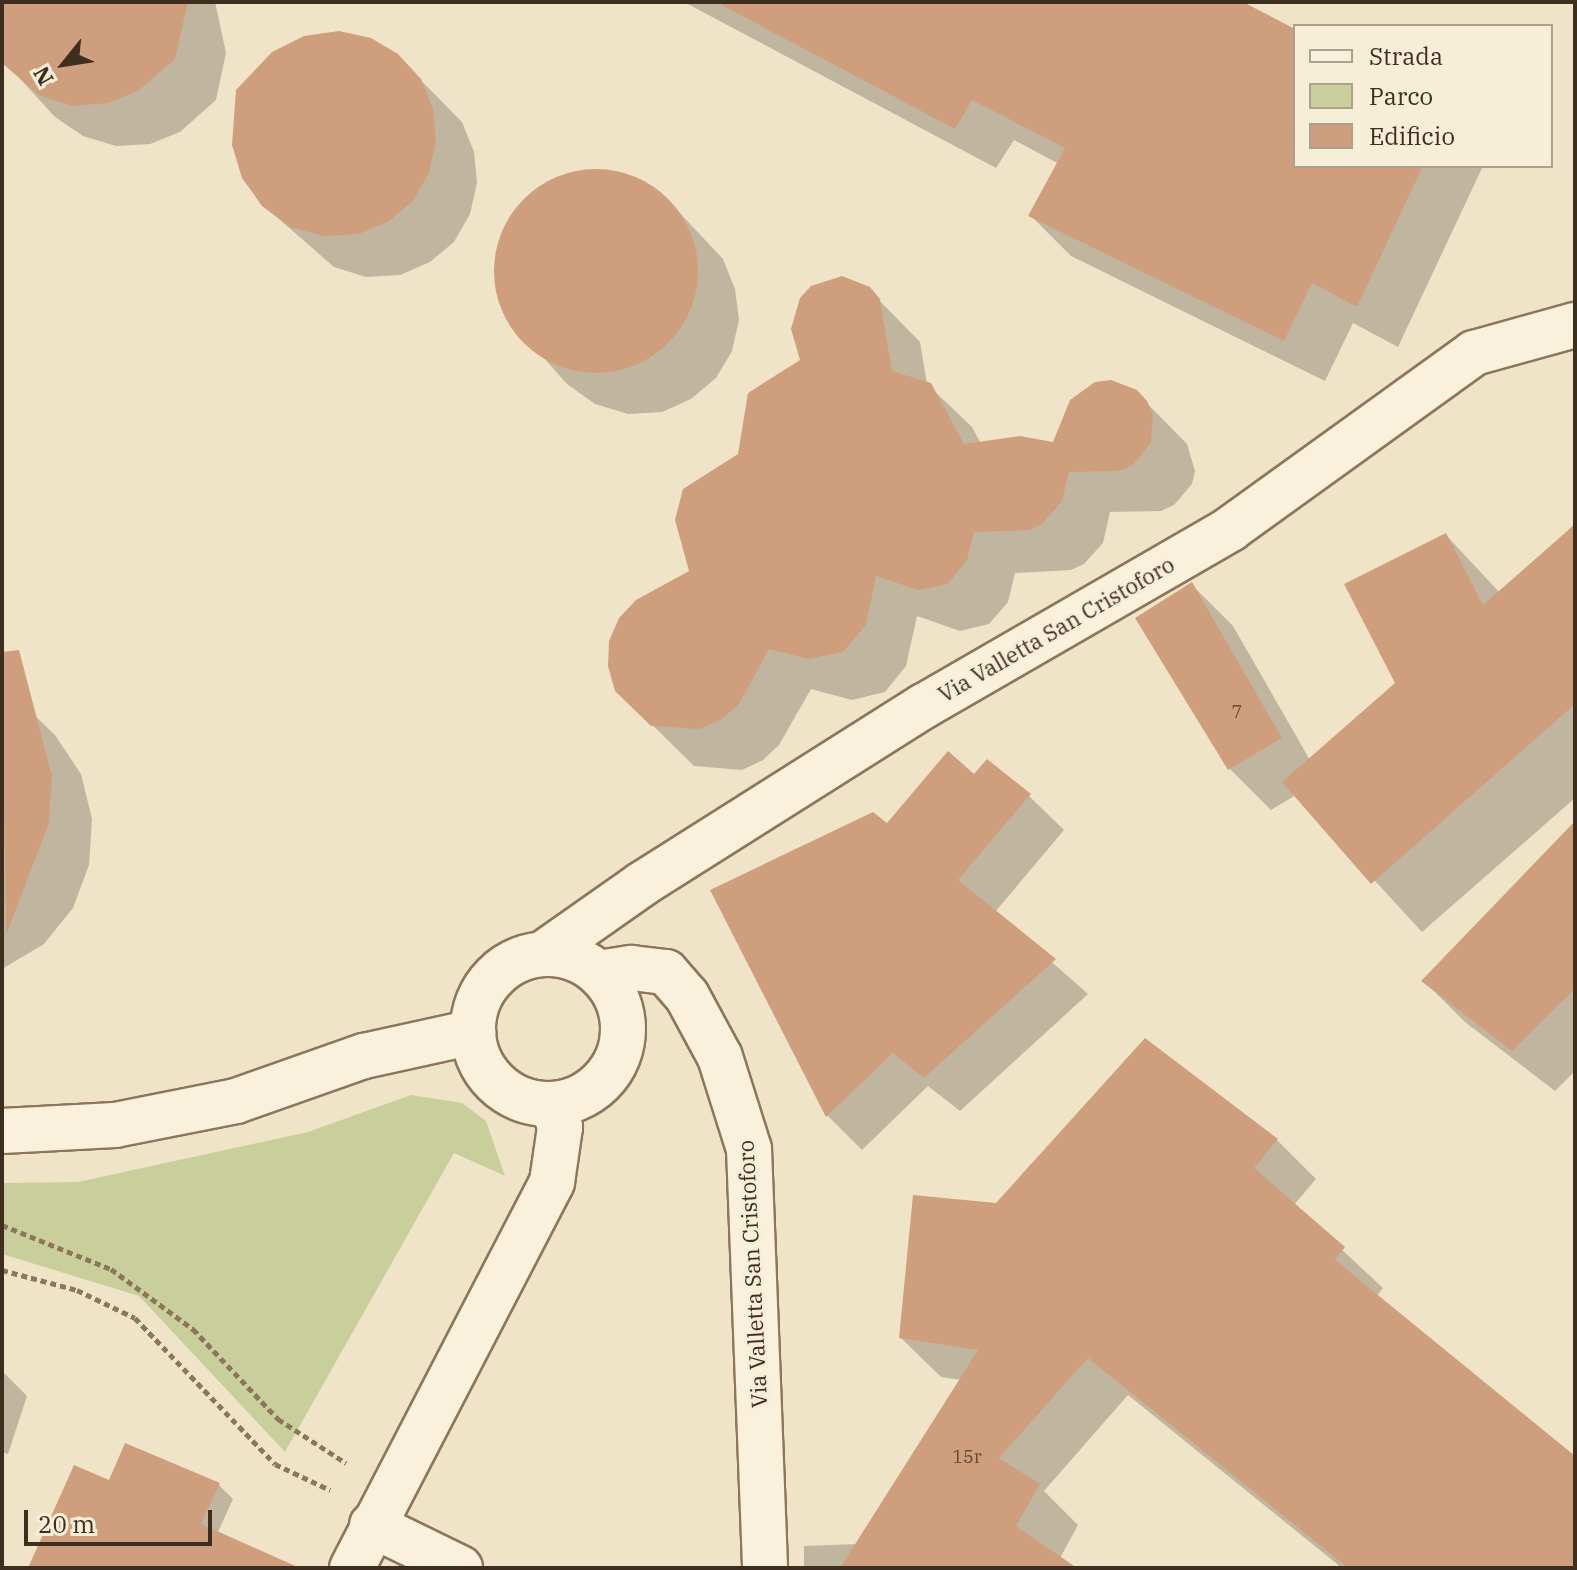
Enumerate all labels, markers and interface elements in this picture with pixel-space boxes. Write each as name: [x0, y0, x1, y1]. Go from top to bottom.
north arrow: [24, 24, 104, 104]
legend: [1293, 24, 1553, 168]
text: Strada: [1369, 40, 1443, 72]
text: N: [26, 61, 60, 91]
text: Parco: [1369, 80, 1433, 112]
text: Edificio: [1369, 120, 1455, 152]
street label: Via Valletta San Cristoforo: [933, 551, 1179, 707]
house number: 7: [1232, 701, 1242, 723]
street label: Via Valletta San Cristoforo: [732, 1139, 772, 1409]
house number: 15r: [952, 1446, 982, 1468]
scale bar: [28, 1494, 216, 1544]
text: 20 m: [38, 1508, 95, 1540]

